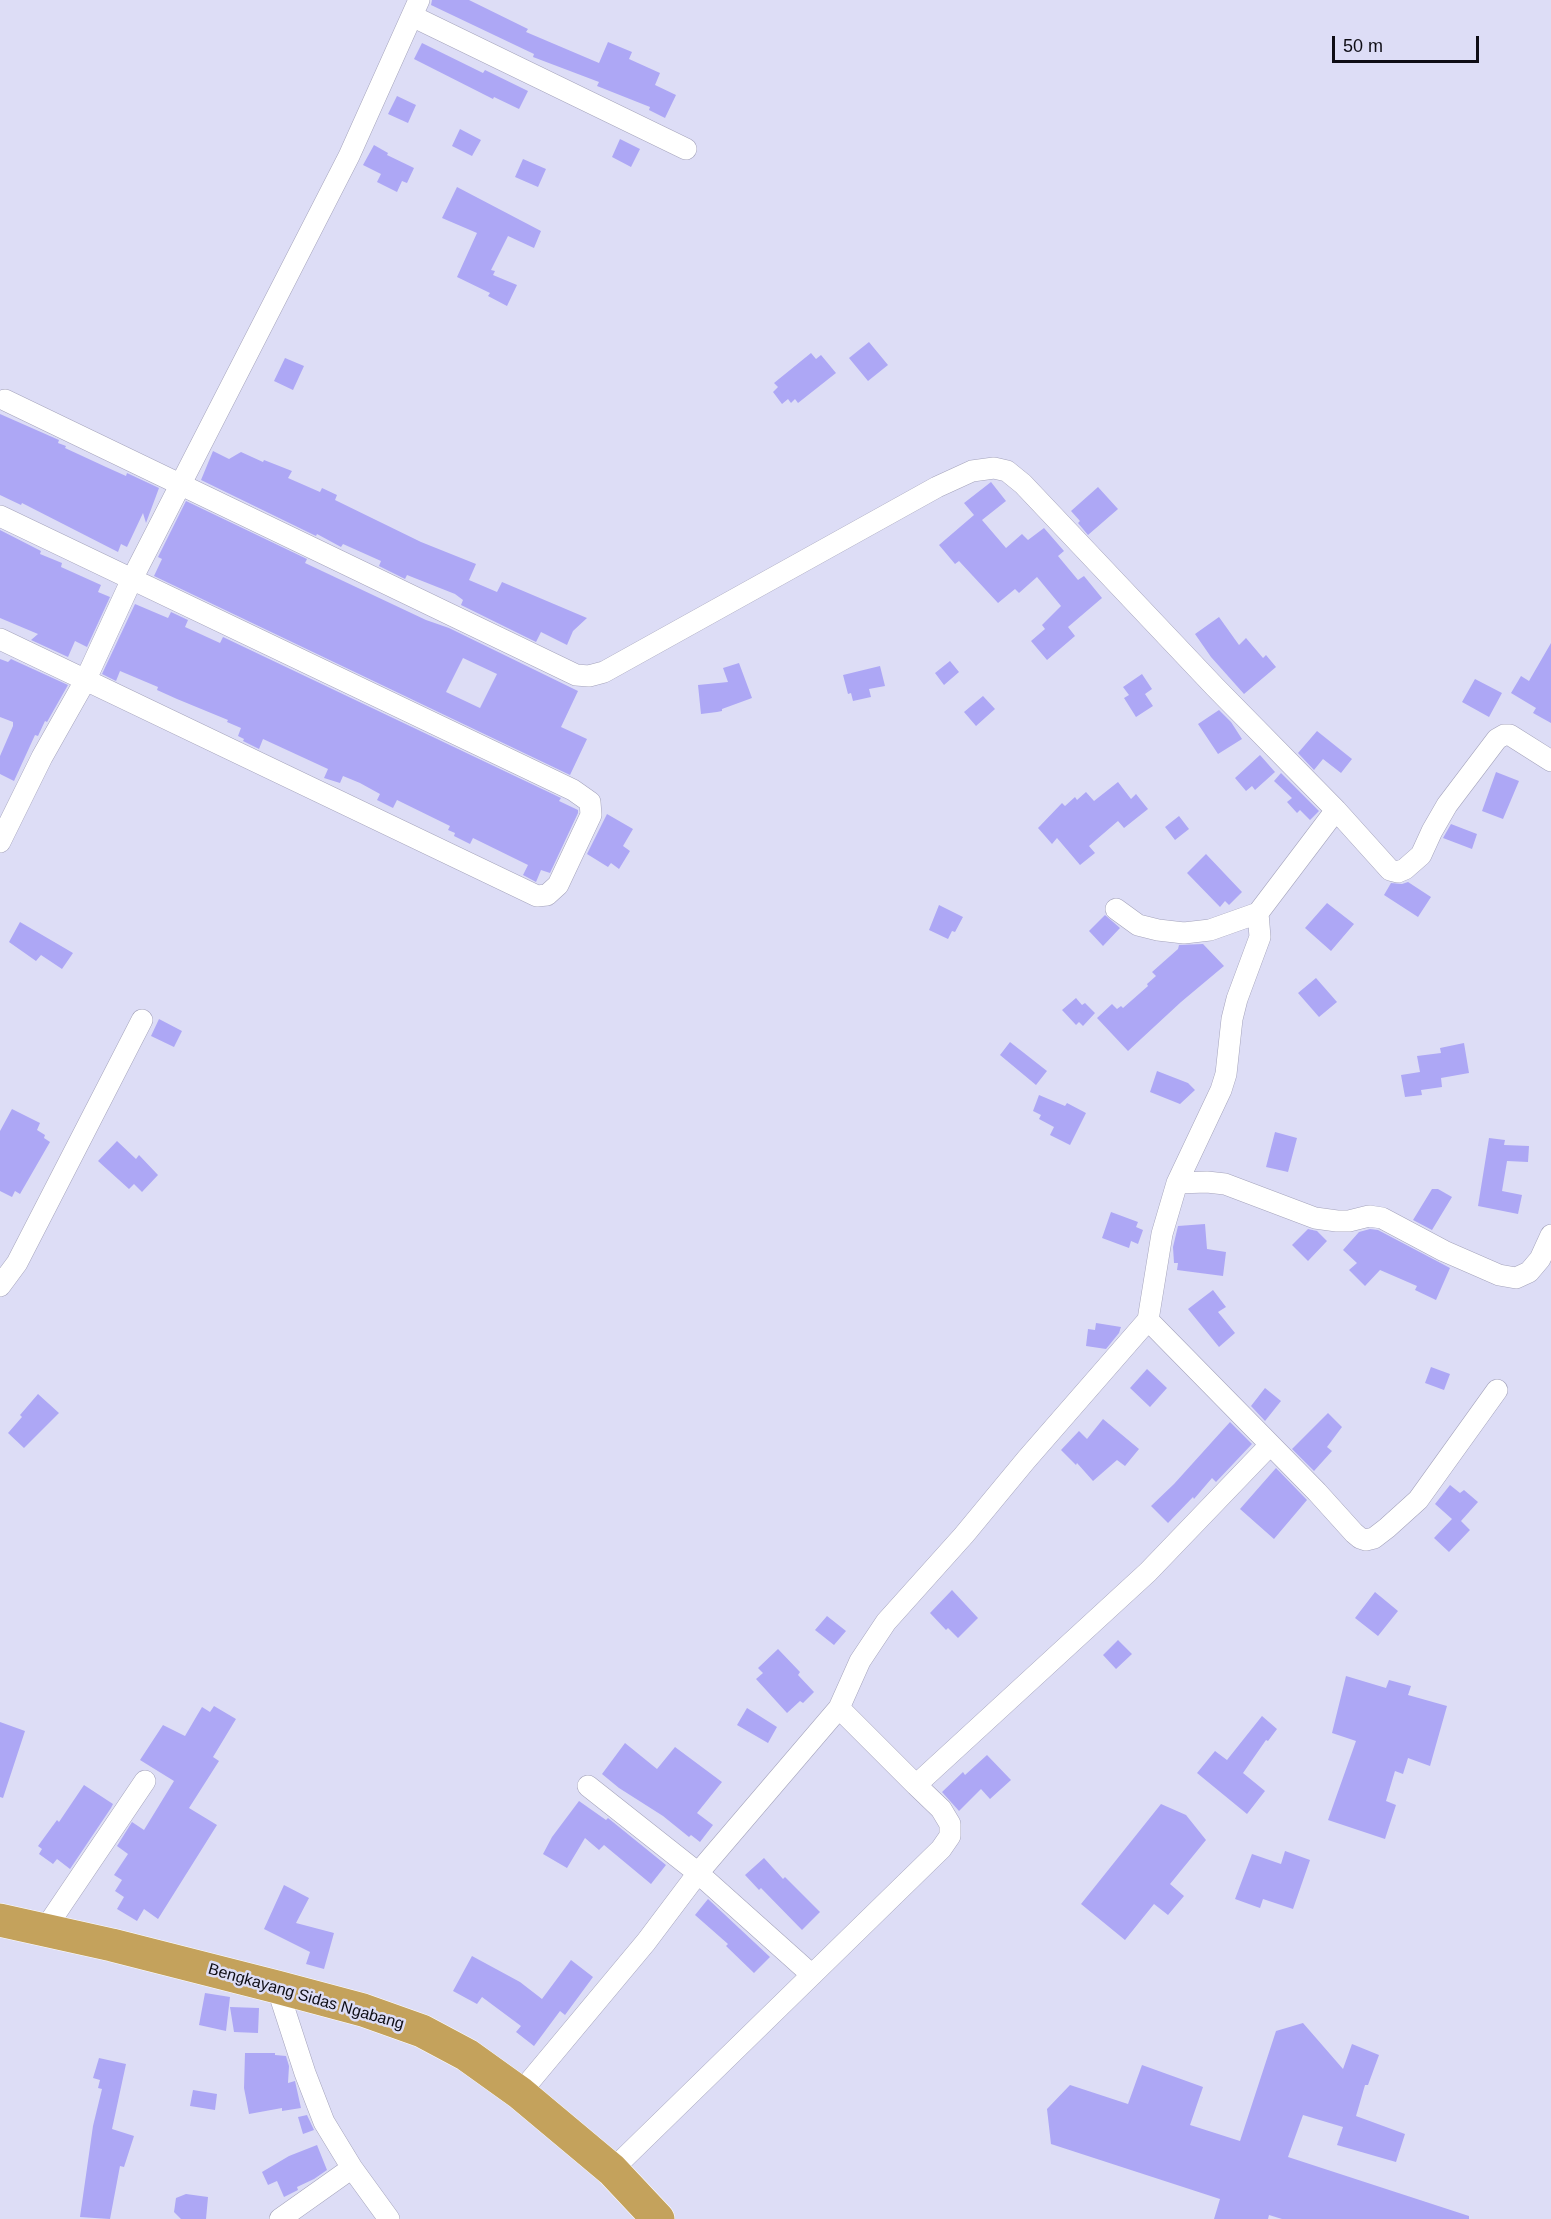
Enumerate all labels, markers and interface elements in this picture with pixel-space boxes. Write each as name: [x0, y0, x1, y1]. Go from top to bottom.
scale bar: [1335, 24, 1482, 62]
text: 50 m: [1343, 36, 1383, 56]
street label: Bengkayang Sidas Ngabang: [206, 1960, 406, 2034]

